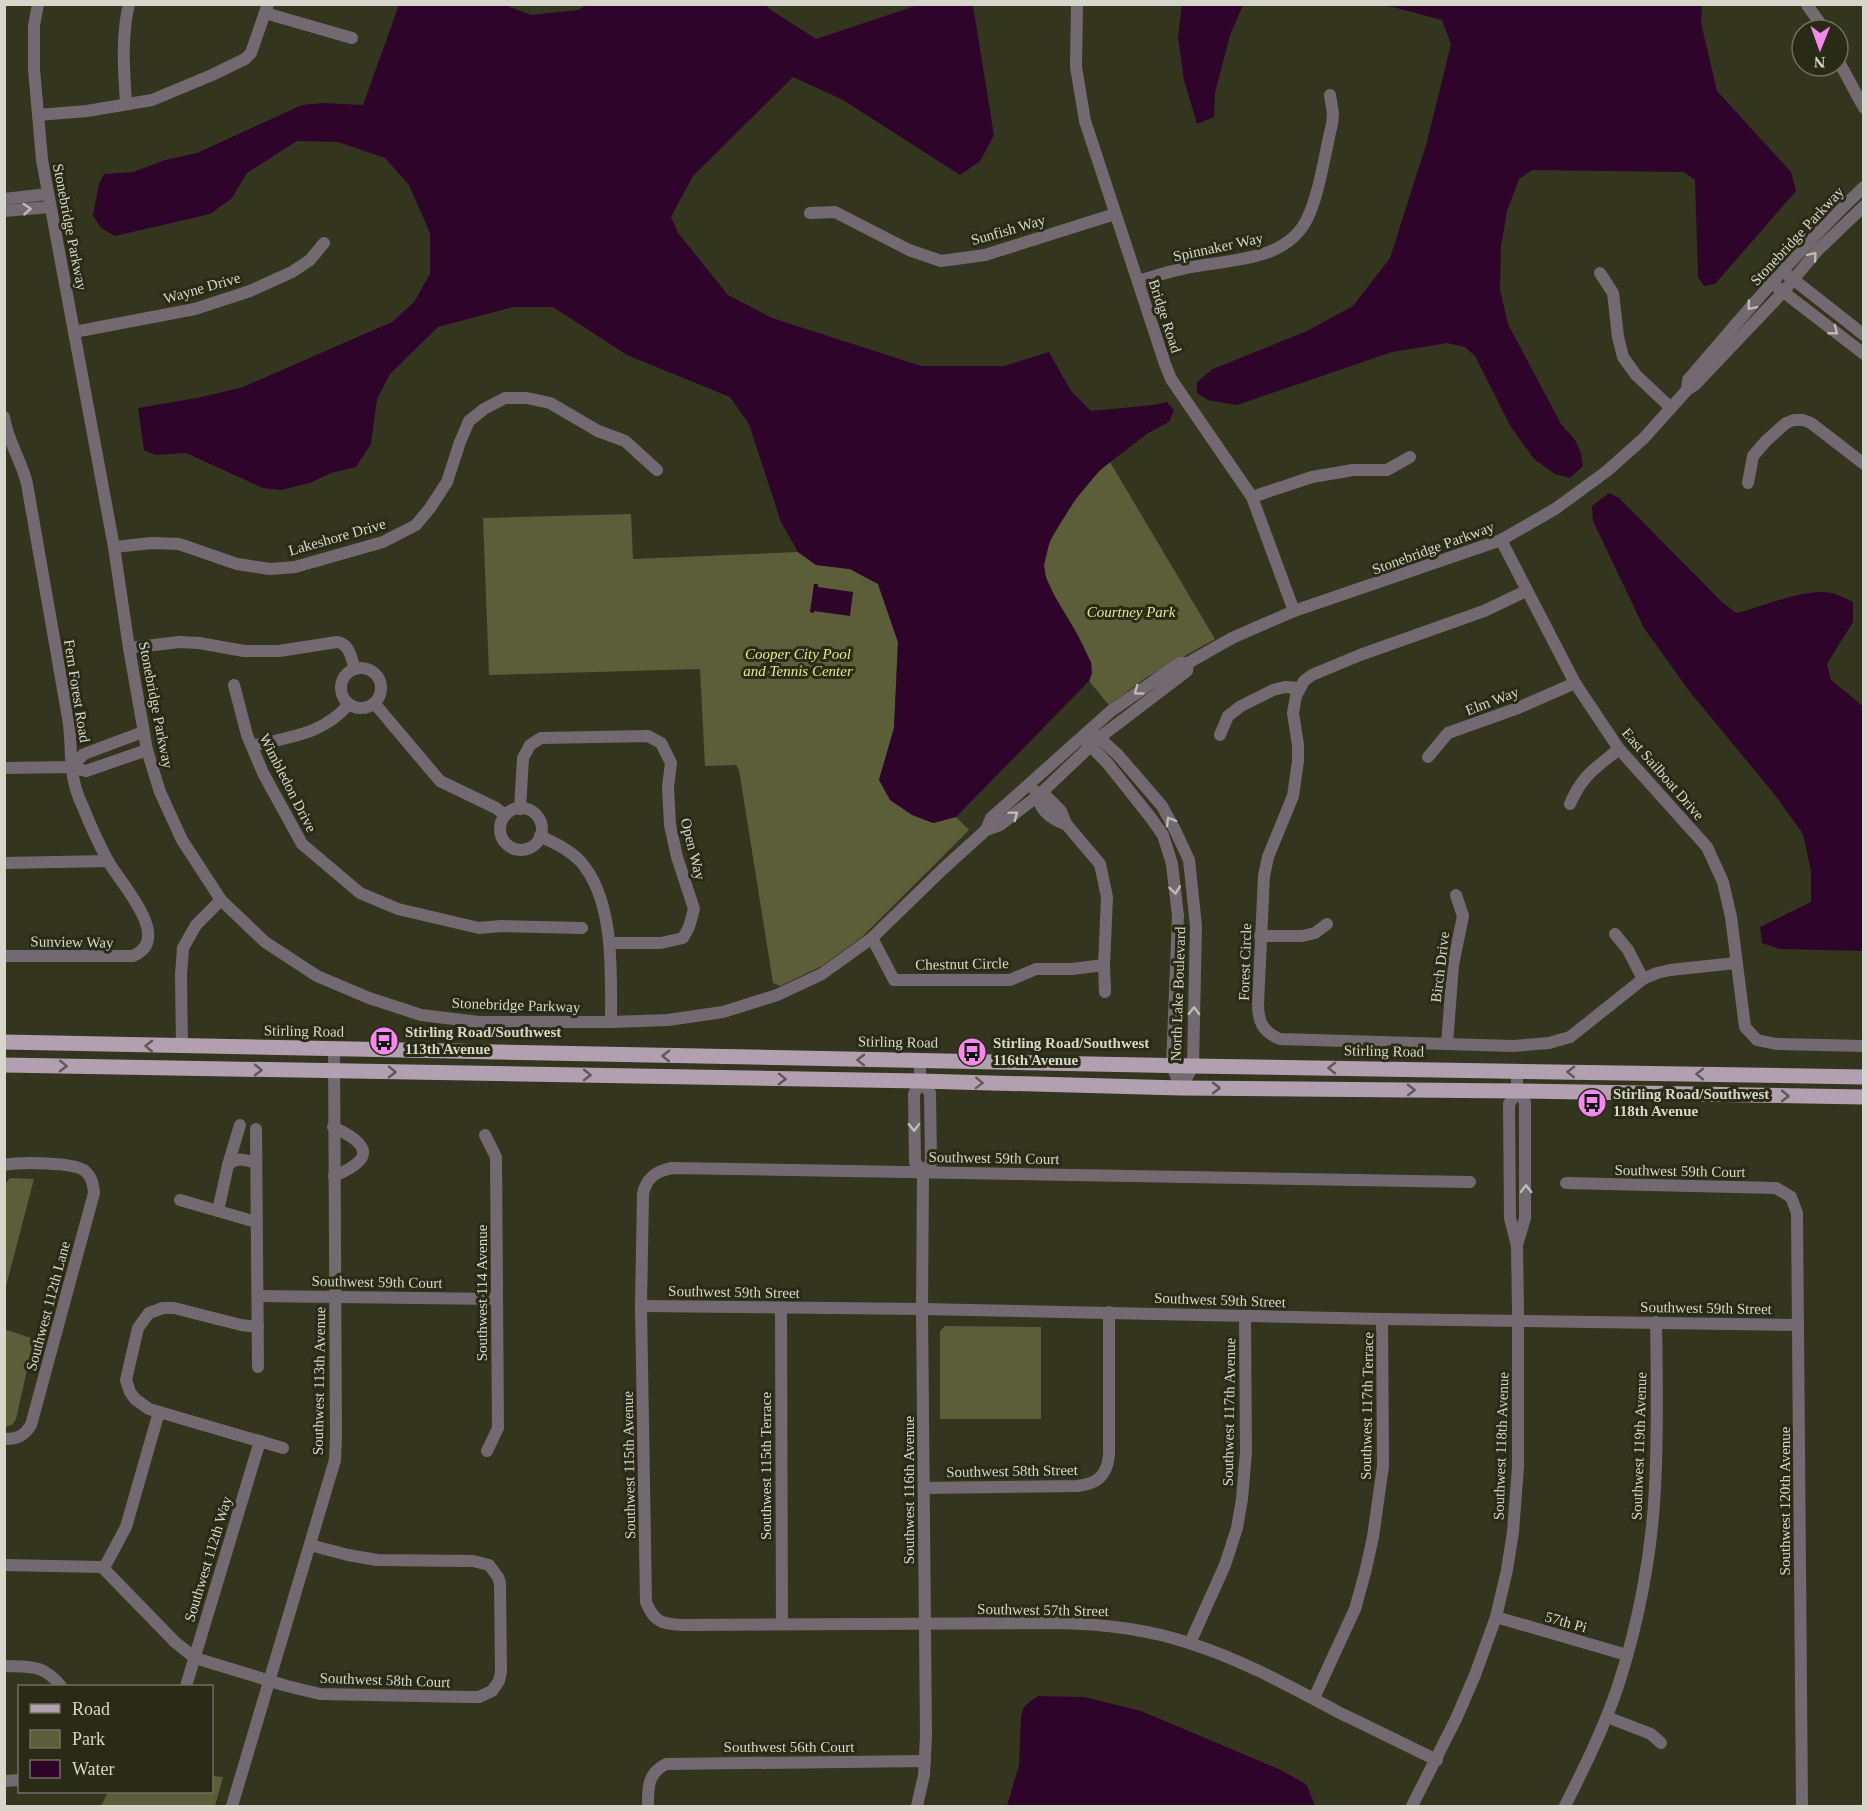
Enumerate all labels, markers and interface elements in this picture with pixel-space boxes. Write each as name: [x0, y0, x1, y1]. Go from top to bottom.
north arrow: [1790, 18, 1850, 78]
text: N: [1813, 54, 1826, 71]
street label: Stonebridge Parkway: [50, 162, 90, 292]
street label: Stonebridge Parkway: [1747, 183, 1847, 289]
one-way arrow: [23, 203, 32, 216]
street label: Sunfish Way: [969, 212, 1047, 248]
street label: Spinnaker Way: [1172, 230, 1265, 264]
one-way arrow: [1806, 252, 1817, 263]
street label: Wayne Drive: [162, 269, 243, 307]
street label: Bridge Road: [1146, 277, 1185, 355]
one-way arrow: [1748, 299, 1759, 310]
one-way arrow: [1827, 324, 1838, 335]
street label: Lakeshore Drive: [287, 515, 388, 559]
street label: Stonebridge Parkway: [1370, 518, 1497, 578]
park label: Courtney Park: [1087, 604, 1176, 620]
street label: Fern Forest Road: [61, 638, 93, 744]
street label: Stonebridge Parkway: [136, 640, 176, 770]
park label: Cooper City Pool and Tennis Center: [743, 646, 853, 679]
street label: Elm Way: [1463, 683, 1521, 718]
one-way arrow: [1133, 684, 1144, 695]
street label: East Sailboat Drive: [1619, 725, 1708, 824]
street label: Wimbledon Drive: [256, 731, 320, 835]
one-way arrow: [1007, 811, 1018, 822]
street label: Open Way: [678, 816, 709, 882]
one-way arrow: [1166, 817, 1177, 827]
one-way arrow: [1168, 886, 1181, 895]
street label: Forest Circle: [1236, 922, 1254, 1001]
street label: North Lake Boulevard: [1168, 926, 1188, 1062]
street label: Birch Drive: [1428, 930, 1452, 1003]
street label: Sunview Way: [30, 933, 114, 951]
street label: Chestnut Circle: [915, 955, 1009, 973]
street label: Stonebridge Parkway: [451, 995, 581, 1015]
one-way arrow: [1188, 1007, 1200, 1016]
street label: Stirling Road: [264, 1022, 345, 1040]
place label: Stirling Road/Southwest 113th Avenue: [405, 1024, 561, 1057]
bus stop icon: Stirling Road/Southwest 113th Avenue: [368, 1025, 400, 1057]
street label: Stirling Road: [858, 1033, 939, 1051]
place label: Stirling Road/Southwest 116th Avenue: [993, 1035, 1149, 1068]
bus stop icon: Stirling Road/Southwest 116th Avenue: [956, 1036, 988, 1068]
one-way arrow: [145, 1039, 154, 1052]
street label: Stirling Road: [1344, 1042, 1425, 1060]
one-way arrow: [662, 1050, 671, 1062]
one-way arrow: [857, 1053, 866, 1066]
one-way arrow: [58, 1060, 67, 1072]
one-way arrow: [1328, 1062, 1337, 1075]
one-way arrow: [253, 1063, 262, 1076]
one-way arrow: [388, 1066, 397, 1078]
one-way arrow: [1567, 1066, 1576, 1078]
one-way arrow: [1696, 1068, 1705, 1080]
one-way arrow: [582, 1069, 591, 1082]
one-way arrow: [777, 1072, 786, 1085]
one-way arrow: [974, 1076, 983, 1089]
one-way arrow: [1211, 1082, 1220, 1094]
one-way arrow: [1406, 1084, 1415, 1096]
place label: Stirling Road/Southwest 118th Avenue: [1613, 1086, 1769, 1119]
bus stop icon: Stirling Road/Southwest 118th Avenue: [1576, 1087, 1608, 1119]
one-way arrow: [1781, 1090, 1790, 1102]
one-way arrow: [908, 1123, 921, 1132]
street label: Southwest 59th Court: [928, 1149, 1060, 1167]
street label: Southwest 59th Court: [1614, 1162, 1746, 1180]
one-way arrow: [1520, 1184, 1532, 1193]
street label: Southwest 114 Avenue: [474, 1224, 490, 1361]
street label: Southwest 112th Lane: [23, 1239, 73, 1373]
street label: Southwest 59th Court: [311, 1273, 443, 1291]
street label: Southwest 59th Street: [668, 1283, 801, 1301]
street label: Southwest 59th Street: [1154, 1290, 1287, 1310]
street label: Southwest 59th Street: [1640, 1299, 1773, 1317]
street label: Southwest 113th Avenue: [310, 1306, 328, 1455]
street label: Southwest 117th Terrace: [1358, 1331, 1376, 1480]
street label: Southwest 117th Avenue: [1220, 1337, 1238, 1486]
street label: Southwest 118th Avenue: [1490, 1371, 1512, 1520]
street label: Southwest 119th Avenue: [1628, 1371, 1650, 1520]
street label: Southwest 115th Avenue: [620, 1390, 638, 1539]
street label: Southwest 115th Terrace: [758, 1392, 774, 1540]
street label: Southwest 116th Avenue: [901, 1415, 917, 1564]
street label: Southwest 120th Avenue: [1777, 1426, 1793, 1575]
street label: Southwest 58th Street: [946, 1462, 1079, 1480]
street label: Southwest 112th Way: [181, 1494, 235, 1624]
street label: Southwest 57th Street: [977, 1601, 1110, 1619]
street label: 57th Pi: [1543, 1608, 1589, 1636]
street label: Southwest 58th Court: [319, 1670, 451, 1690]
legend: [18, 1685, 213, 1793]
text: Road: [72, 1699, 110, 1719]
text: Park: [72, 1729, 105, 1749]
street label: Southwest 56th Court: [724, 1739, 855, 1755]
text: Water: [72, 1759, 115, 1779]

